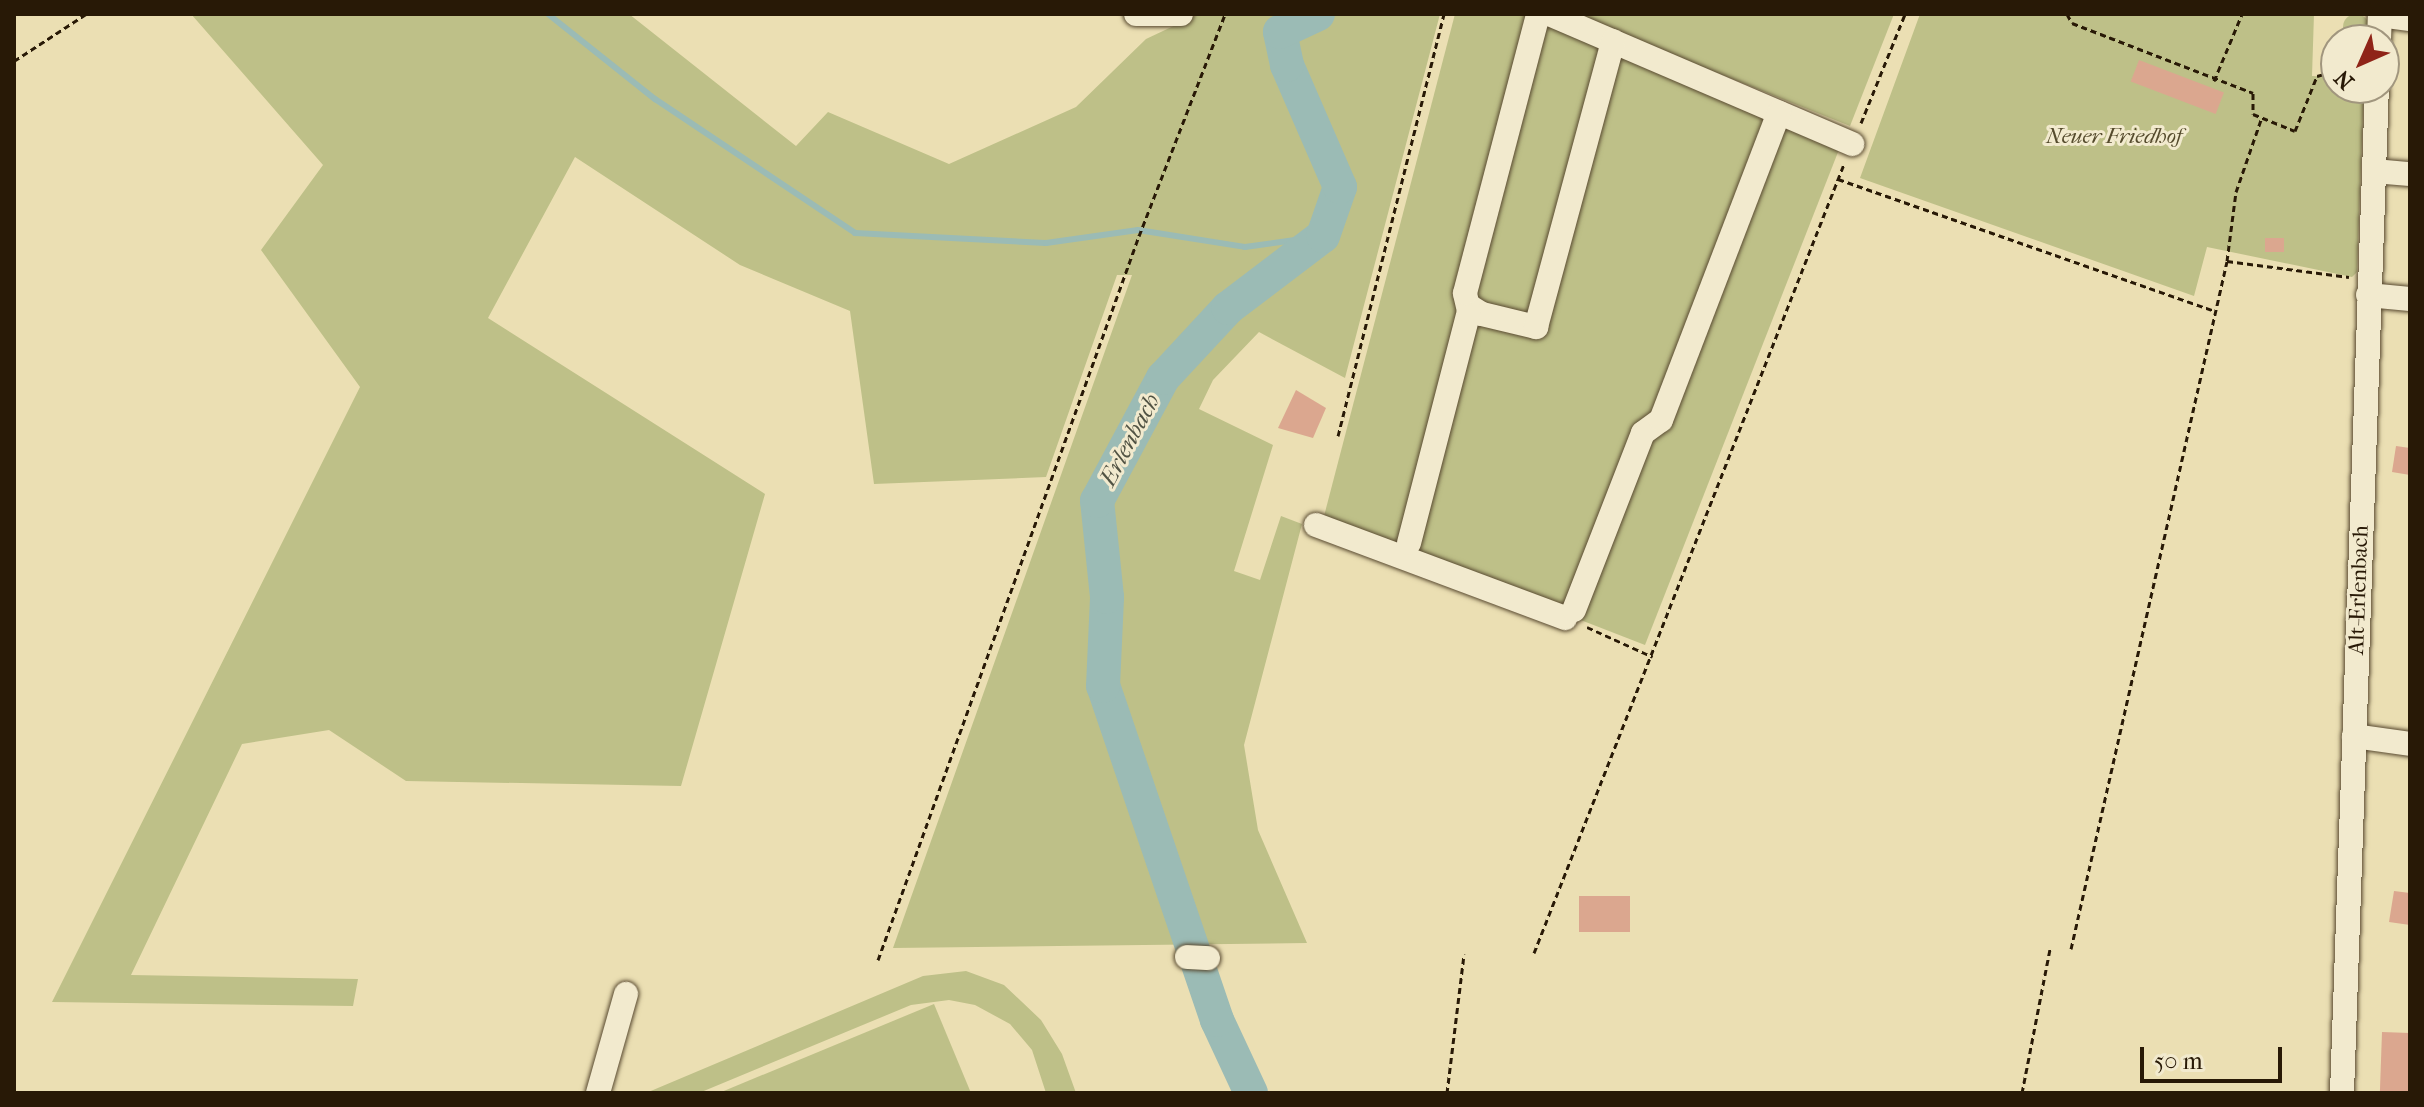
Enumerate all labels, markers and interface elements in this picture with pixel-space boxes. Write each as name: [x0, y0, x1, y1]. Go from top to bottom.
north arrow: [2320, 24, 2400, 104]
text: N: [2329, 64, 2360, 95]
park label: Neuer Friedhof: [2046, 124, 2182, 150]
water label: Erlenbach: [1094, 389, 1166, 491]
street label: Alt-Erlenbach: [2344, 525, 2374, 655]
scale bar: [2144, 1031, 2286, 1081]
text: 50 m: [2154, 1047, 2203, 1075]

